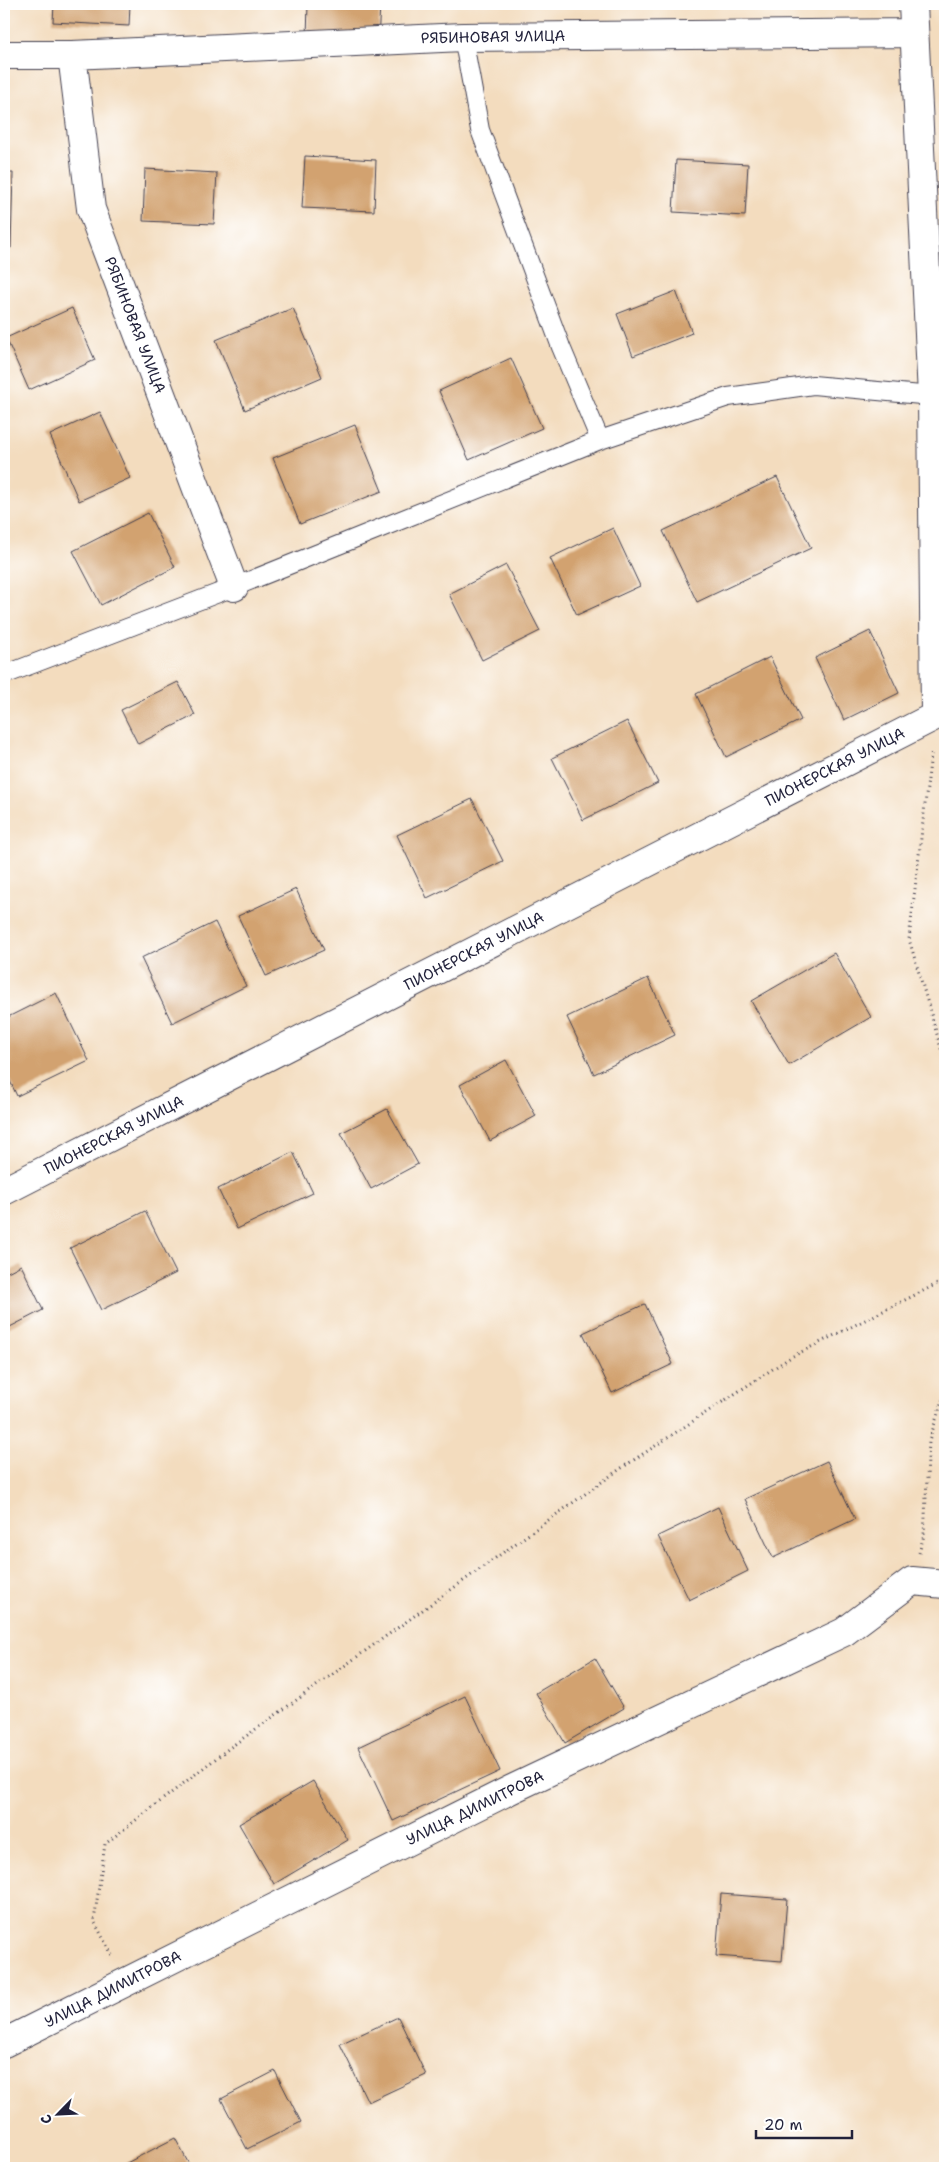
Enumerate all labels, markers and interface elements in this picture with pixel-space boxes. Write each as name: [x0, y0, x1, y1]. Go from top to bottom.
street label: РЯБИНОВАЯ УЛИЦА: [420, 26, 566, 48]
street label: РЯБИНОВАЯ УЛИЦА: [100, 254, 170, 396]
street label: ПИОНЕРСКАЯ УЛИЦА: [762, 723, 908, 811]
street label: ПИОНЕРСКАЯ УЛИЦА: [401, 907, 547, 995]
street label: ПИОНЕРСКАЯ УЛИЦА: [41, 1091, 187, 1179]
street label: УЛИЦА ДИМИТРОВА: [403, 1766, 547, 1850]
street label: УЛИЦА ДИМИТРОВА: [41, 1946, 185, 2032]
north arrow: [32, 2090, 82, 2140]
scale bar: [756, 2107, 853, 2139]
text: С: [36, 2112, 56, 2127]
text: 20 m: [764, 2115, 803, 2135]

